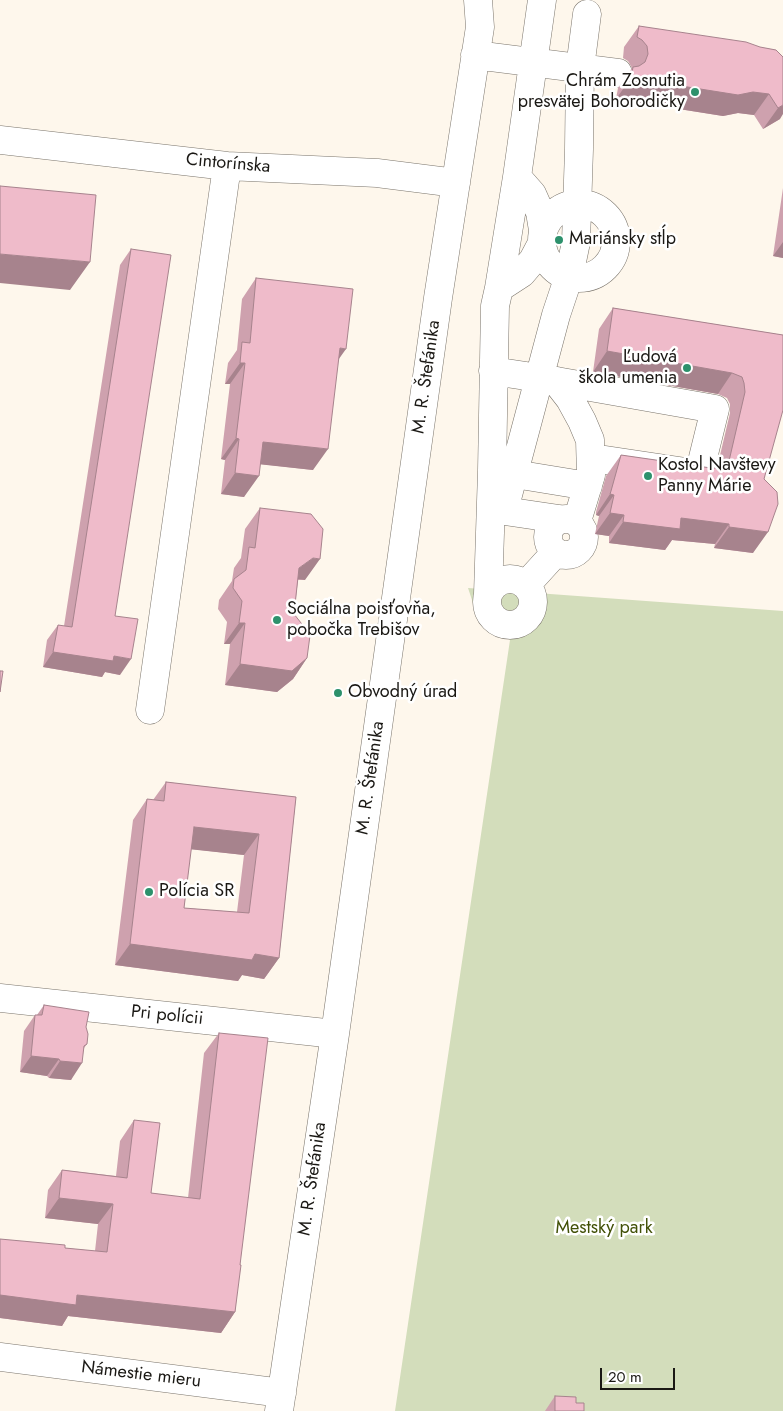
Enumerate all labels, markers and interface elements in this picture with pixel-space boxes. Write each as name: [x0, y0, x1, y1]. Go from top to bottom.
place label: Chrám Zosnutia presvätej Bohorodičky: [518, 71, 685, 114]
marker: Chrám Zosnutia presvätej Bohorodičky: [689, 86, 701, 98]
street label: Cintorínska: [185, 150, 271, 178]
place label: Mariánsky stĺp: [569, 229, 676, 251]
marker: Mariánsky stĺp: [553, 234, 565, 246]
street label: M. R. Štefánika: [408, 319, 446, 435]
place label: Ľudová škola umenia: [579, 347, 677, 389]
marker: Ľudová škola umenia: [681, 362, 693, 374]
place label: Kostol Navštevy Panny Márie: [658, 455, 776, 498]
marker: Kostol Navštevy Panny Márie: [642, 470, 654, 482]
place label: Sociálna poisťovňa, pobočka Trebišov: [287, 599, 436, 642]
marker: Sociálna poisťovňa, pobočka Trebišov: [271, 614, 283, 626]
place label: Obvodný úrad: [348, 682, 457, 704]
marker: Obvodný úrad: [332, 687, 344, 699]
street label: M. R. Štefánika: [352, 720, 390, 836]
place label: Polícia SR: [159, 881, 234, 903]
marker: Polícia SR: [143, 886, 155, 898]
street label: Pri polícii: [130, 1001, 204, 1031]
street label: M. R. Štefánika: [294, 1121, 332, 1237]
park label: Mestský park: [555, 1218, 653, 1240]
street label: Námestie mieru: [80, 1357, 202, 1393]
scale bar: [603, 1358, 678, 1390]
text: 20 m: [608, 1366, 642, 1388]

